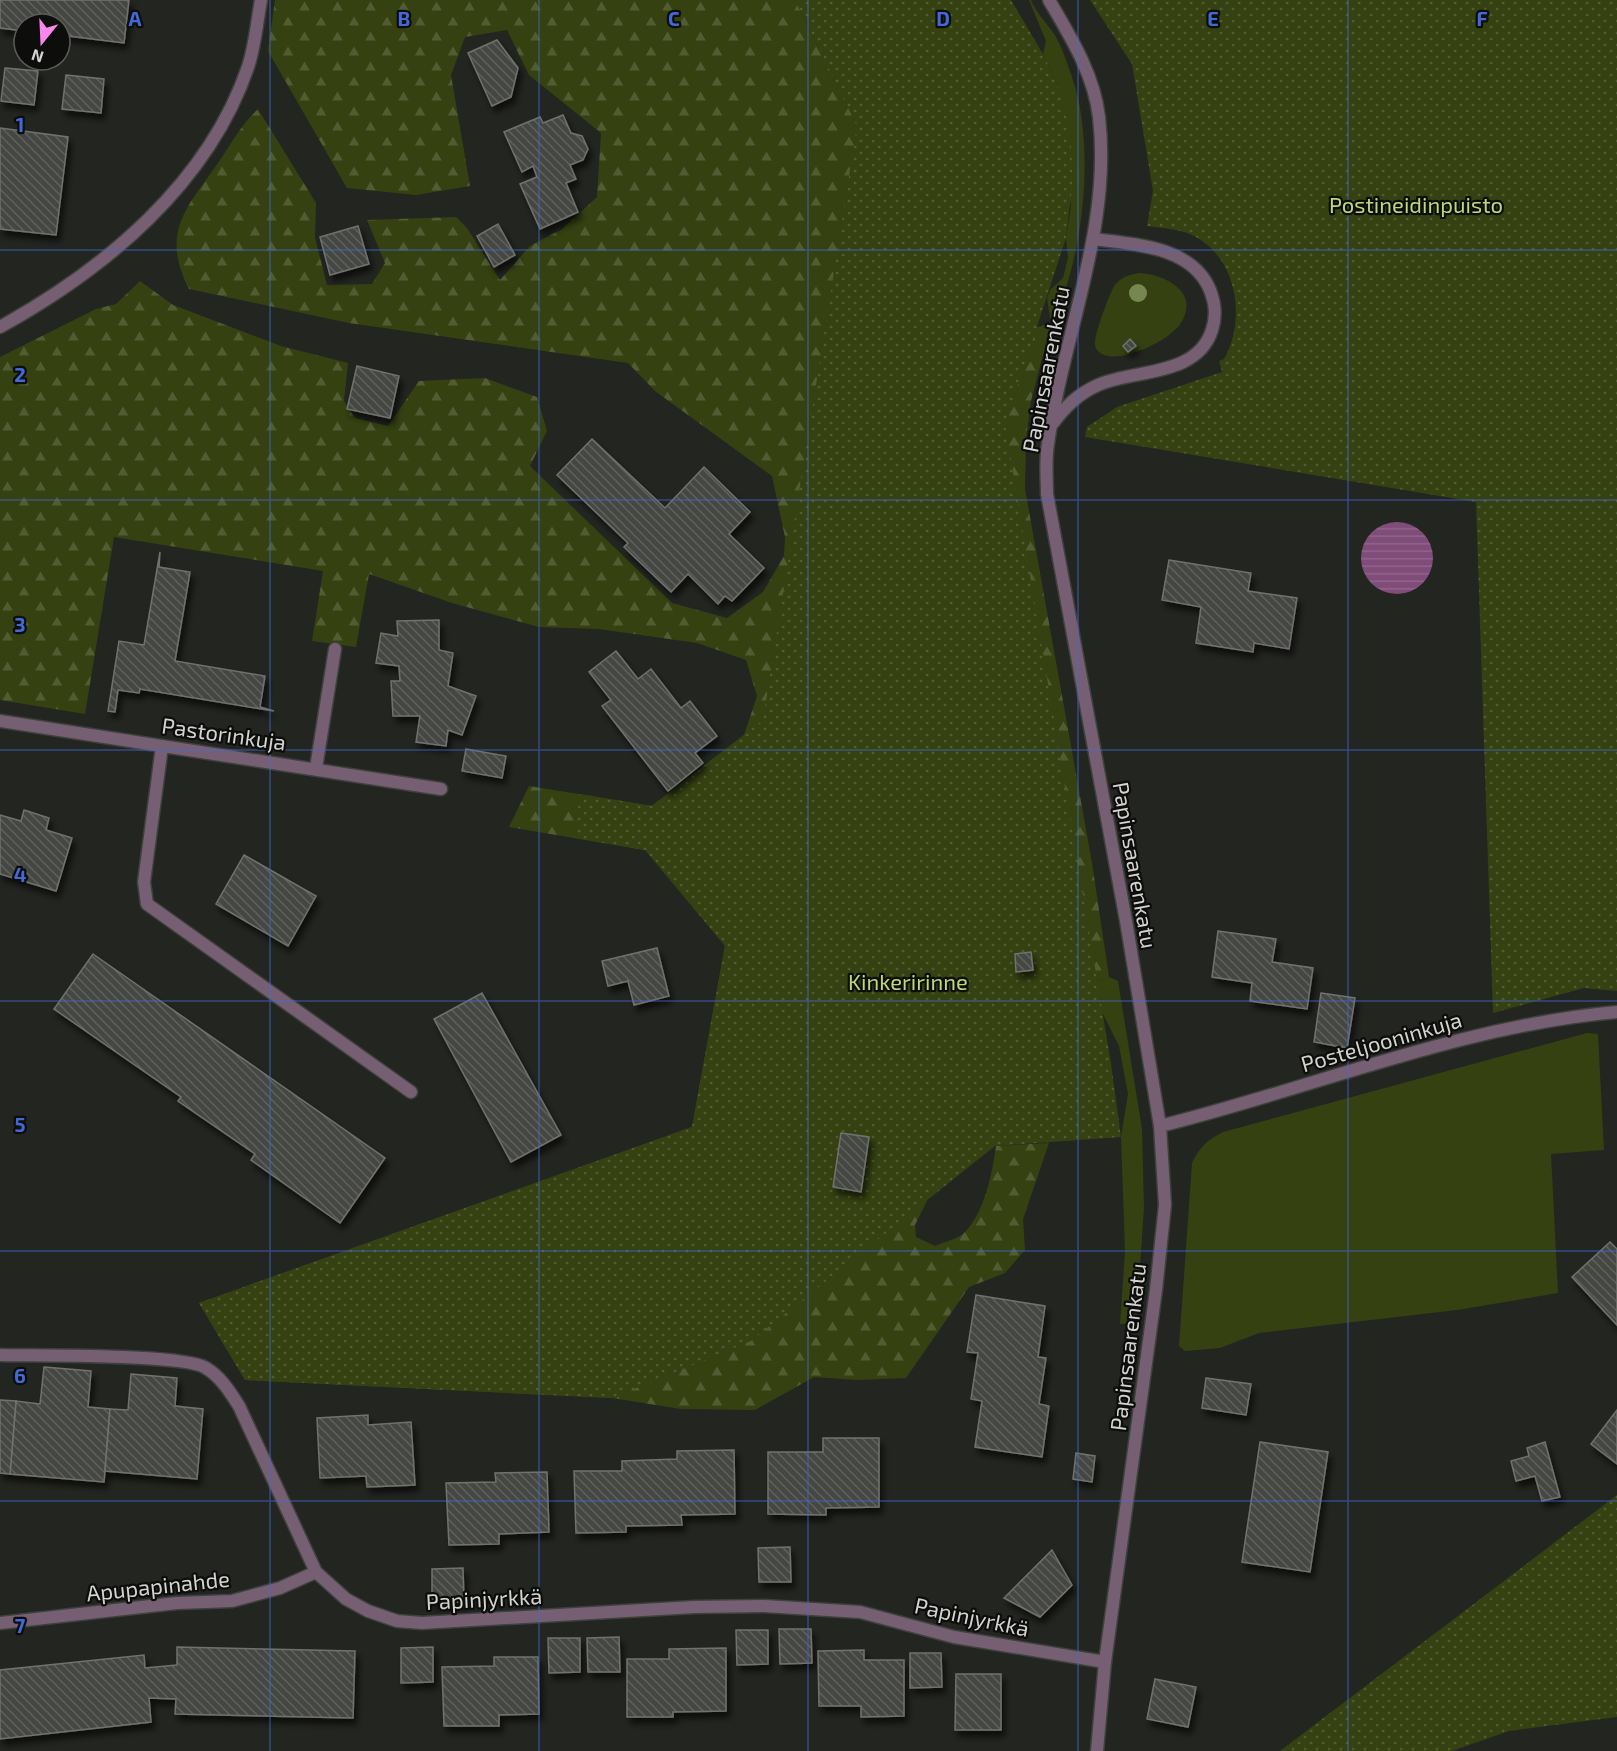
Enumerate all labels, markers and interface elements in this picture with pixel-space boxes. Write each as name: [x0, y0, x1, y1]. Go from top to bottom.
text: A: [128, 6, 142, 30]
text: B: [398, 6, 410, 30]
text: C: [668, 6, 680, 30]
text: D: [936, 6, 950, 30]
text: E: [1207, 6, 1219, 30]
text: F: [1476, 6, 1488, 30]
north arrow: [12, 12, 72, 72]
text: N: [29, 46, 46, 68]
text: 1: [16, 112, 24, 136]
park label: Postineidinpuisto: [1329, 191, 1503, 217]
street label: Papinsaarenkatu: [1016, 284, 1074, 454]
text: 2: [14, 362, 26, 386]
text: 3: [14, 612, 26, 636]
street label: Pastorinkuja: [160, 711, 288, 756]
street label: Papinsaarenkatu: [1109, 780, 1163, 950]
text: 4: [14, 862, 27, 886]
park label: Kinkeririnne: [848, 968, 968, 994]
street label: Posteljooninkuja: [1298, 1006, 1465, 1077]
text: 5: [14, 1112, 26, 1136]
street label: Papinsaarenkatu: [1104, 1262, 1150, 1432]
text: 6: [14, 1363, 26, 1387]
street label: Apupapinahde: [85, 1565, 231, 1605]
street label: Papinjyrkkä: [425, 1582, 543, 1615]
street label: Papinjyrkkä: [912, 1591, 1032, 1642]
text: 7: [15, 1613, 26, 1637]

